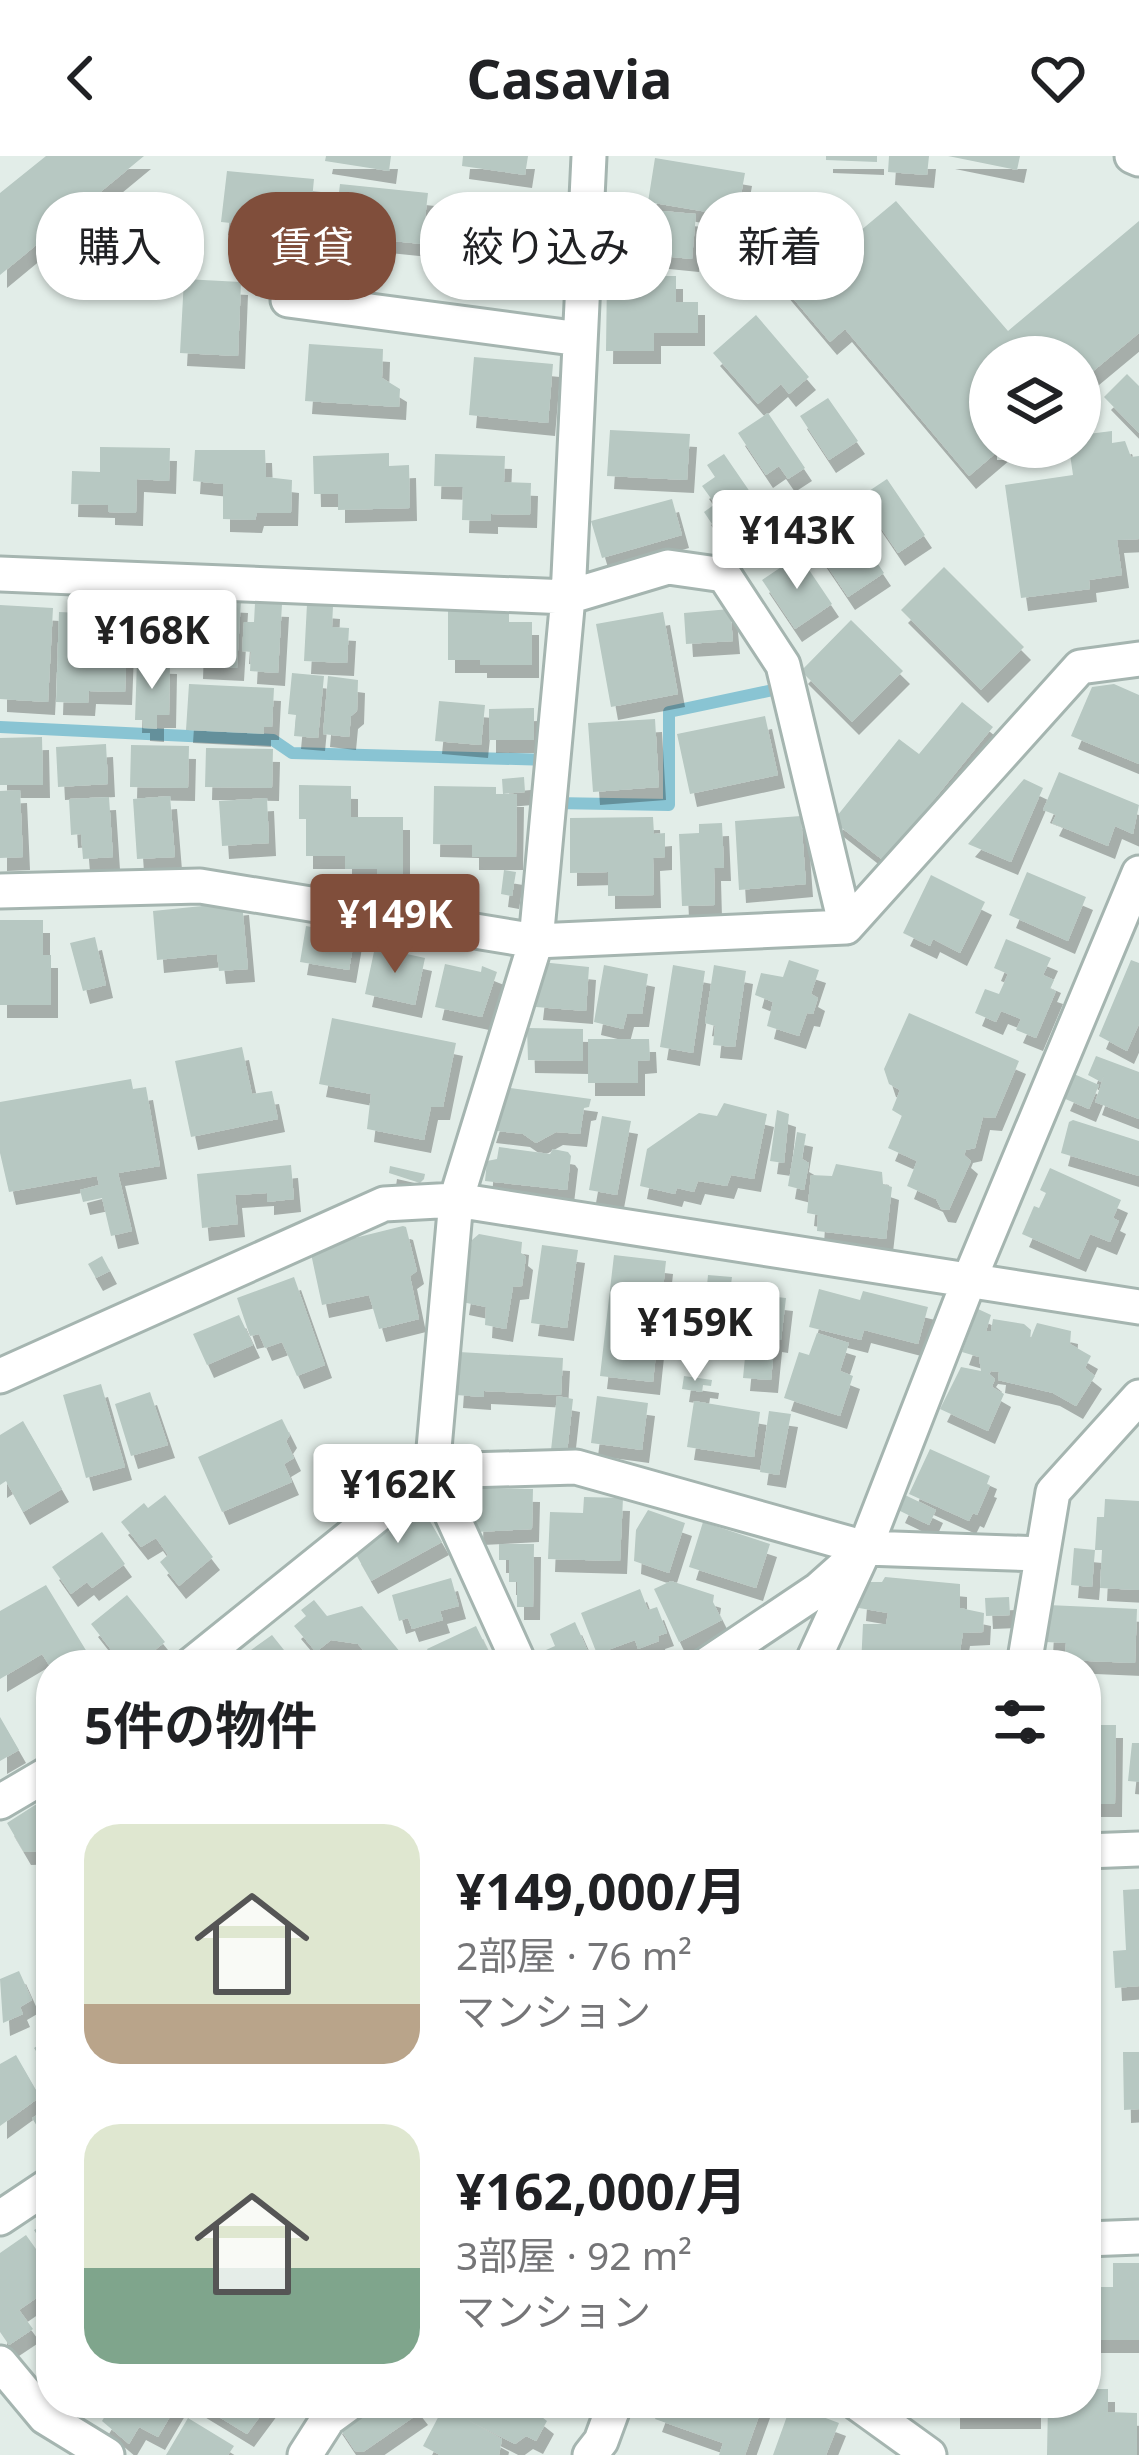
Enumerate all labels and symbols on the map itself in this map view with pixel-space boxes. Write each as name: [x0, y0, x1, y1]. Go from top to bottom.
pin: ¥143K: [713, 490, 881, 592]
pin: ¥168K: [68, 590, 236, 692]
pin: ¥149K: [311, 874, 479, 976]
pin: ¥159K: [611, 1282, 779, 1384]
pin: ¥162K: [314, 1444, 482, 1546]

